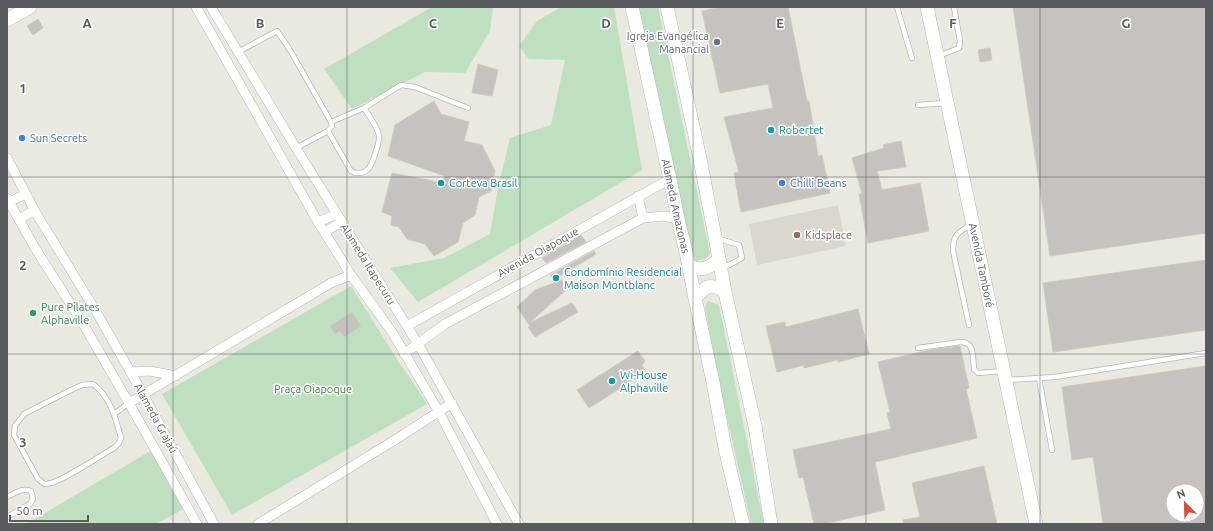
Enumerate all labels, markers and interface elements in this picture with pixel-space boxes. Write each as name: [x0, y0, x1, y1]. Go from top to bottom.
text: A: [82, 16, 92, 30]
text: B: [256, 16, 265, 30]
text: C: [429, 16, 438, 30]
text: D: [601, 16, 611, 30]
text: E: [776, 16, 784, 30]
text: F: [949, 16, 957, 30]
text: G: [1122, 16, 1131, 30]
place label: Igreja Evangélica Manancial: [627, 30, 709, 55]
marker: Igreja Evangélica Manancial: [712, 37, 722, 47]
text: 1: [19, 81, 27, 95]
place label: Robertet: [779, 124, 824, 136]
marker: Robertet: [766, 125, 776, 135]
place label: Sun Secrets: [30, 132, 87, 144]
marker: Sun Secrets: [17, 133, 27, 143]
street label: Alameda Amazonas: [660, 158, 692, 255]
place label: Corteva Brasil: [449, 177, 517, 189]
place label: Chilli Beans: [790, 177, 847, 189]
marker: Corteva Brasil: [436, 178, 446, 188]
marker: Chilli Beans: [777, 178, 787, 188]
street label: Alameda Itapecuru: [338, 221, 398, 307]
street label: Avenida Tamboré: [967, 222, 996, 309]
street label: Avenida Oiapoque: [496, 225, 580, 279]
place label: Kidsplace: [805, 229, 852, 241]
marker: Kidsplace: [792, 230, 802, 240]
text: 2: [19, 258, 27, 272]
place label: Condomínio Residencial Maison Montblanc: [564, 266, 682, 291]
marker: Condomínio Residencial Maison Montblanc: [551, 273, 561, 283]
place label: Pure Pilates Alphaville: [41, 301, 100, 326]
marker: Pure Pilates Alphaville: [28, 308, 38, 318]
place label: Wi-House Alphaville: [620, 369, 668, 394]
marker: Wi-House Alphaville: [607, 376, 617, 386]
street label: Alameda Grajaú: [132, 381, 180, 455]
park label: Praça Oiapoque: [274, 383, 352, 395]
text: 3: [19, 435, 27, 449]
north arrow: [1165, 483, 1205, 523]
text: N: [1175, 487, 1187, 501]
scale bar: [10, 497, 88, 523]
text: 50 m: [16, 504, 43, 517]

